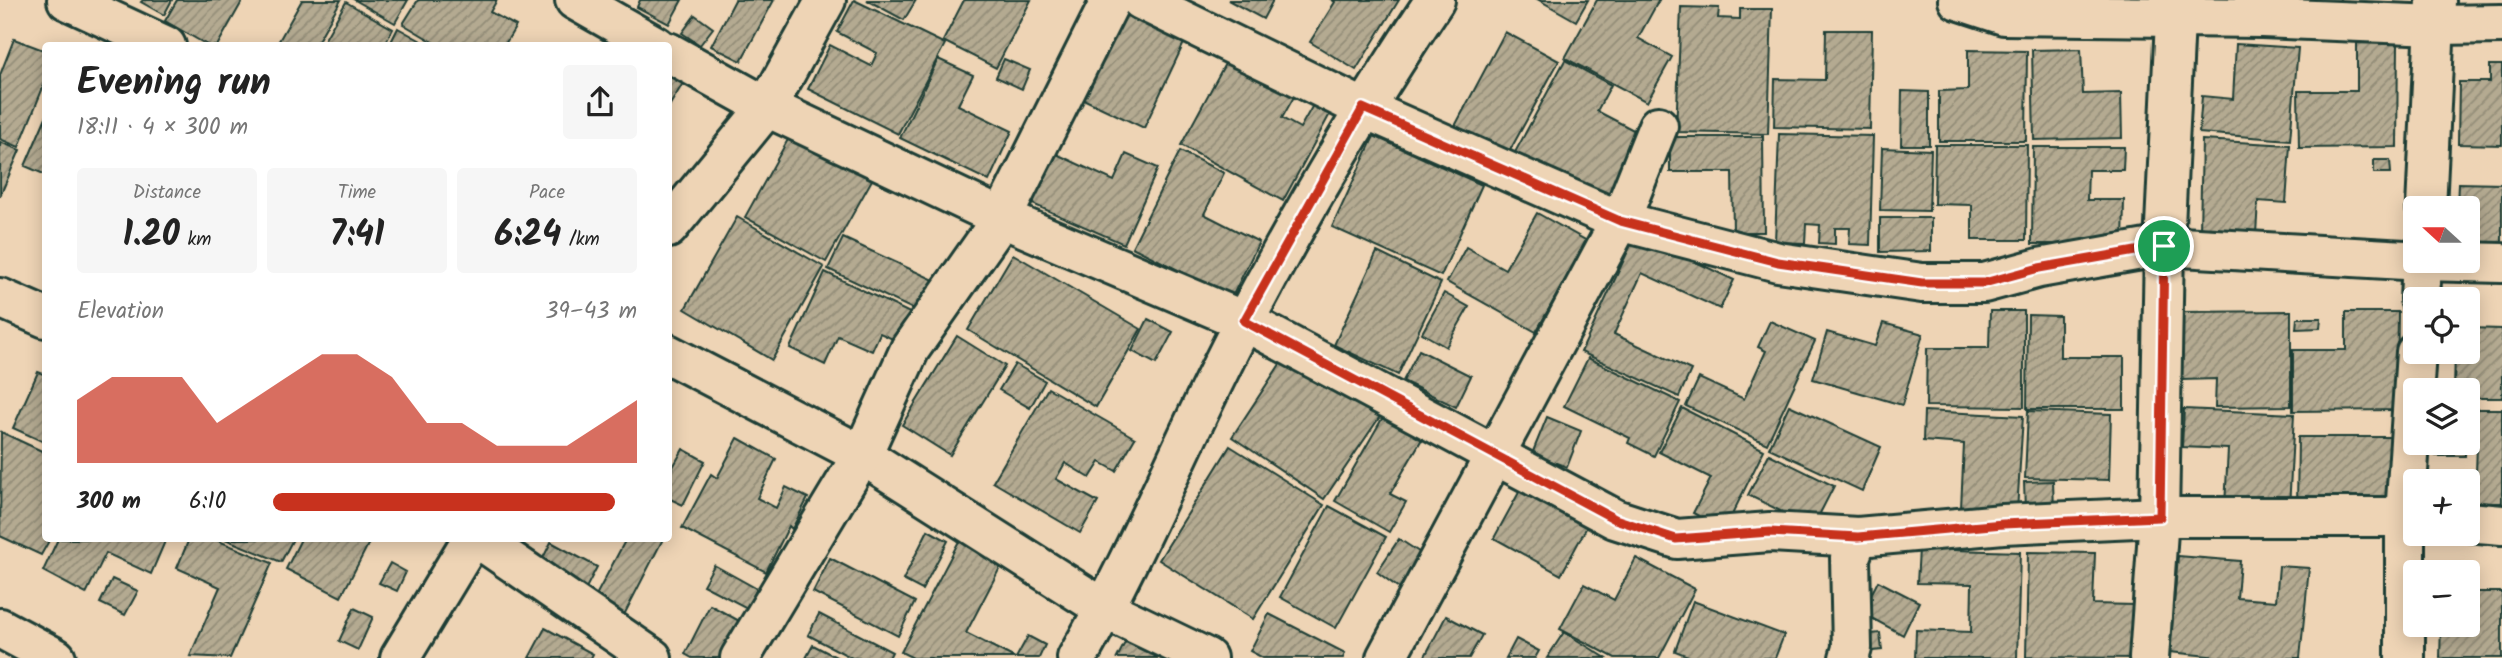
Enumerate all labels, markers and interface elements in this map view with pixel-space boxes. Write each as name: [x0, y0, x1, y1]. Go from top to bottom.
text: Evening run: [77, 54, 271, 114]
button: share: [563, 65, 637, 139]
text: 18:11 · 4 × 300 m: [77, 110, 248, 146]
text: Distance: [133, 178, 201, 208]
text: Time: [338, 178, 376, 208]
text: Pace: [529, 178, 565, 208]
north arrow: [2403, 196, 2480, 273]
map controls: [2403, 196, 2480, 637]
text: 1.20: [123, 208, 180, 264]
text: 7:41: [330, 208, 384, 264]
text: 6:24: [494, 208, 561, 264]
pin: [2134, 216, 2194, 276]
text: km: [180, 225, 211, 255]
text: /km: [561, 225, 600, 255]
icon: arrive: [2145, 227, 2183, 265]
button: locate: [2403, 287, 2480, 364]
text: Elevation: [77, 294, 164, 330]
text: 39–43 m: [545, 294, 637, 330]
button: layers: [2403, 378, 2480, 455]
button: +: [2403, 469, 2480, 546]
text: 300 m: [77, 484, 141, 520]
text: 6:10: [189, 484, 226, 520]
button: −: [2403, 560, 2480, 637]

